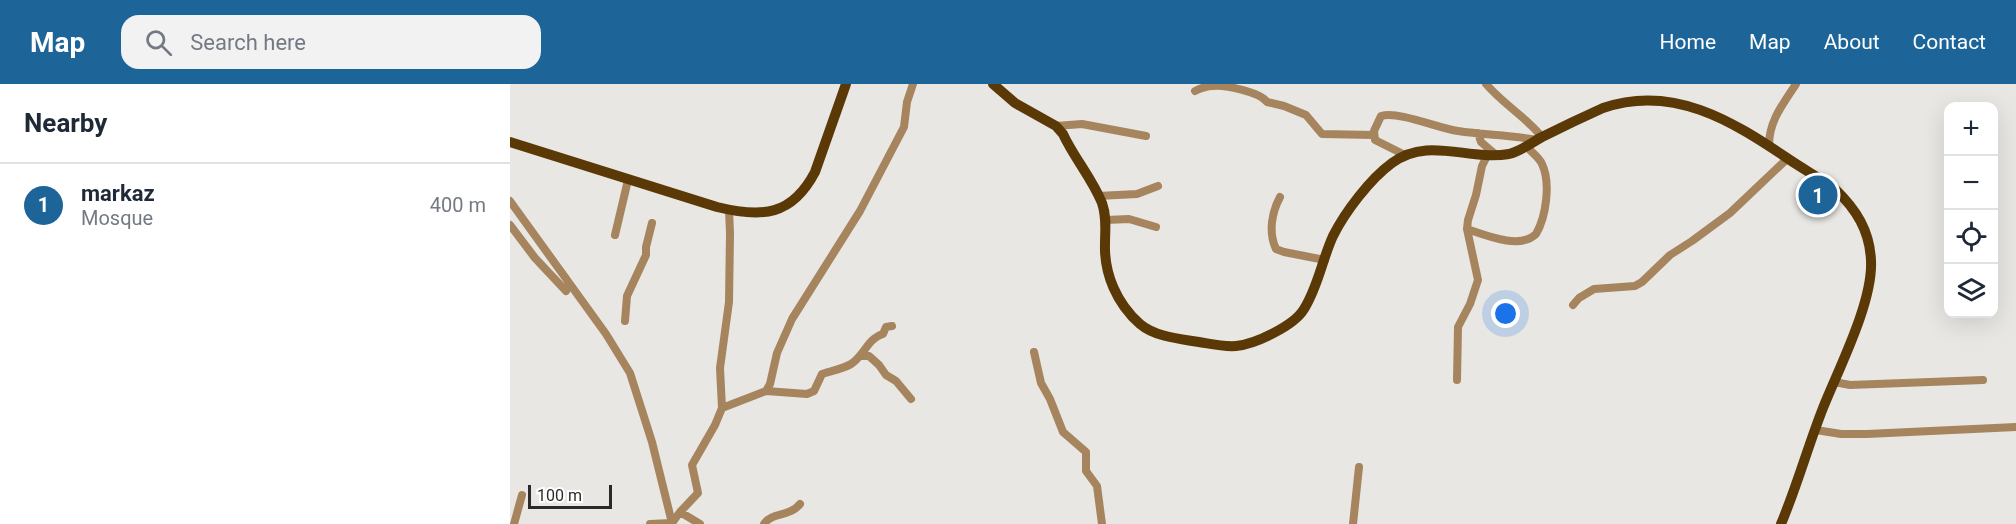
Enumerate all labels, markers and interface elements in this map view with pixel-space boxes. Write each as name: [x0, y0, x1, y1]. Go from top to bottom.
search box: [121, 15, 541, 69]
text: Map: [30, 26, 85, 59]
icon: search: [142, 26, 175, 59]
text: Search here: [190, 30, 306, 55]
text: Home: [1660, 30, 1716, 54]
text: Map: [1749, 30, 1791, 54]
text: About: [1824, 30, 1880, 54]
text: Contact: [1913, 30, 1986, 54]
map controls: [1944, 102, 1998, 318]
button: +: [1944, 102, 1998, 156]
text: Nearby: [24, 108, 107, 138]
button: −: [1944, 156, 1998, 210]
pin: 1: [1798, 172, 1838, 218]
text: markaz: [81, 181, 155, 206]
text: 1: [38, 193, 49, 217]
text: 400 m: [430, 193, 486, 217]
text: Mosque: [81, 206, 153, 230]
button: locate: [1944, 210, 1998, 264]
button: layers: [1944, 264, 1998, 318]
your location: [1491, 299, 1520, 328]
scale bar: [528, 482, 612, 510]
text: 100 m: [537, 486, 582, 505]

